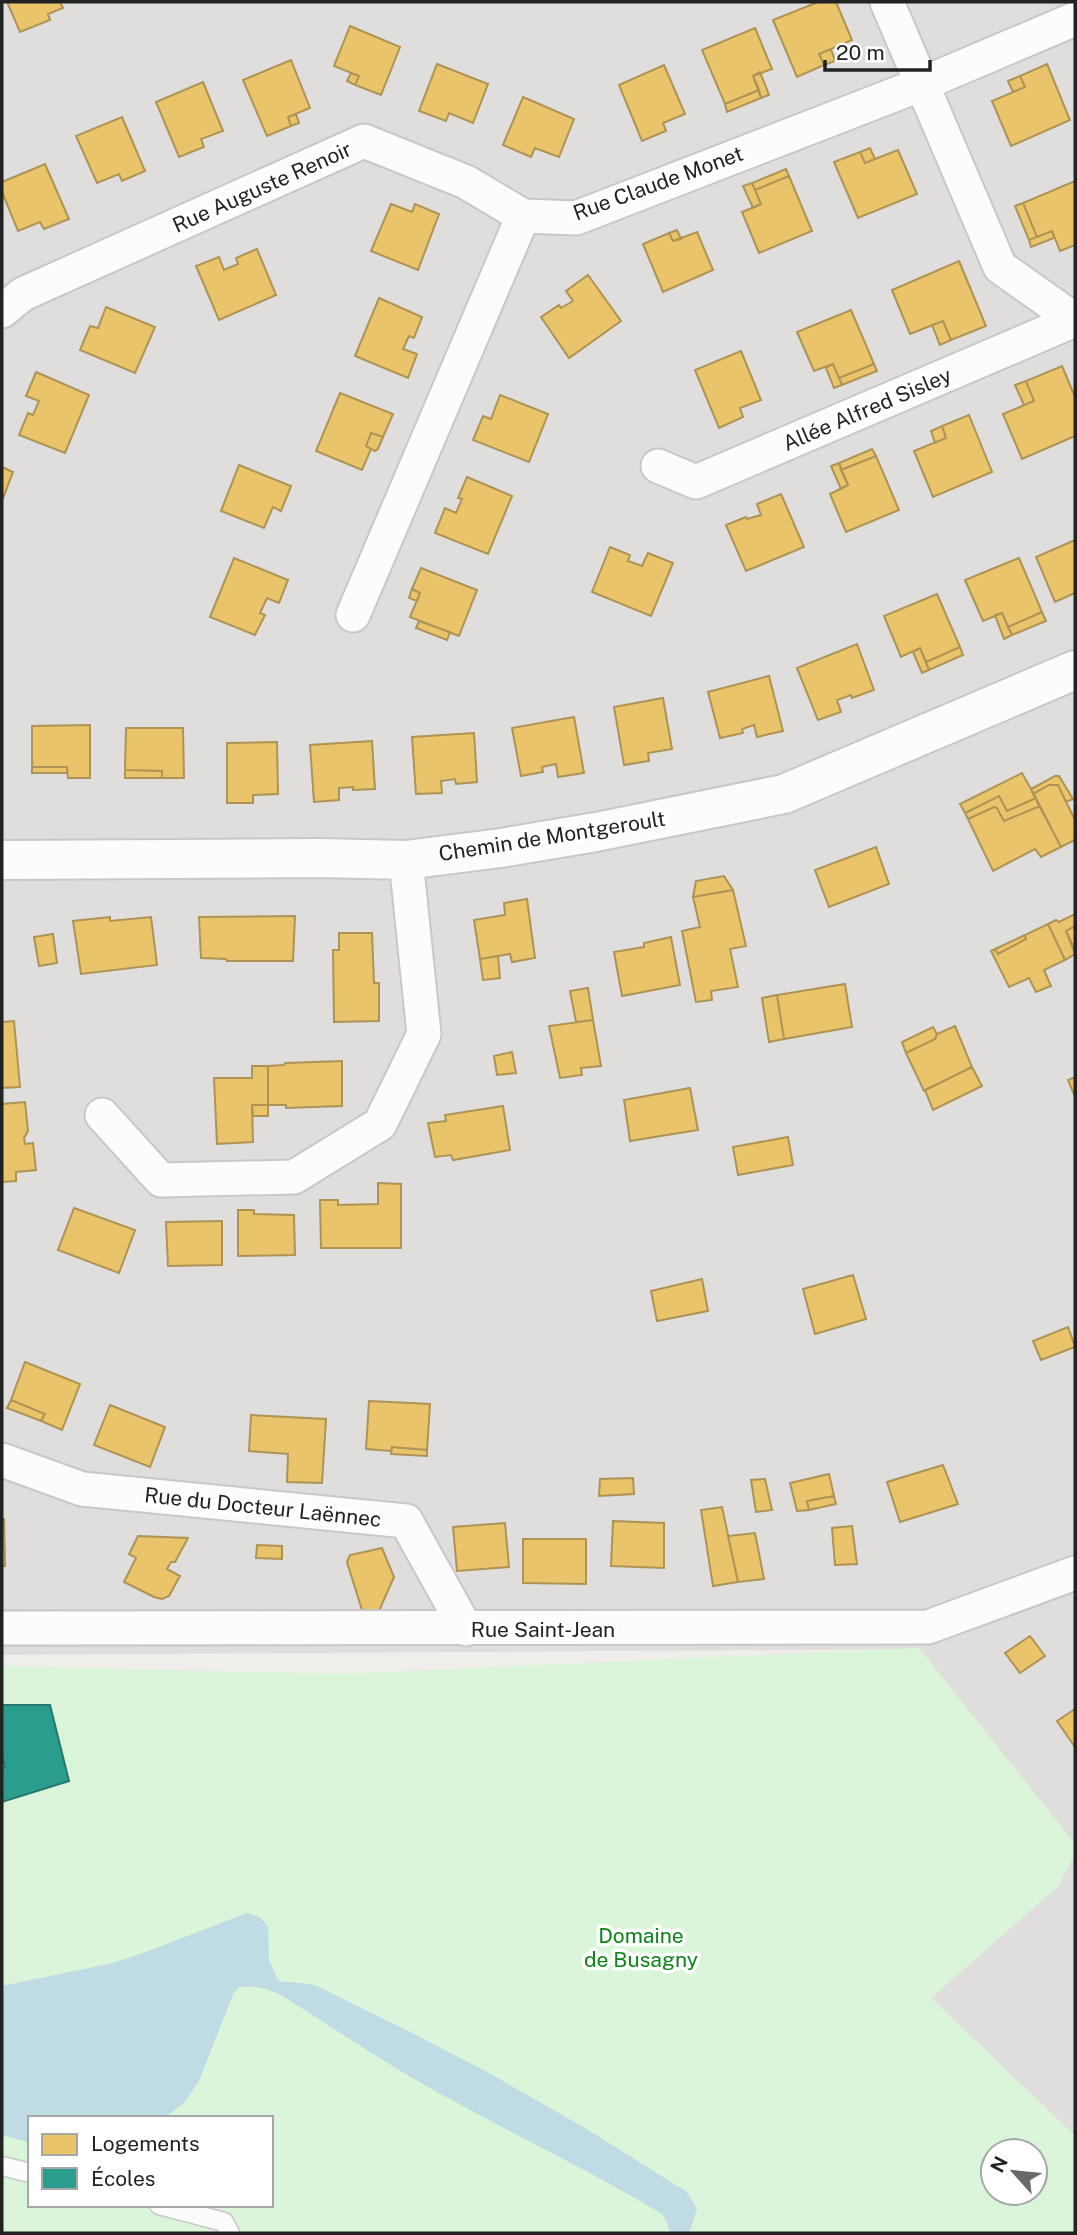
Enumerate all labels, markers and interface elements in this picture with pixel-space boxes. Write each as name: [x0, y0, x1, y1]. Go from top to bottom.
scale bar: [825, 28, 930, 72]
text: 20 m: [836, 40, 885, 65]
street label: Rue Auguste Renoir: [169, 136, 355, 238]
street label: Rue Claude Monet: [570, 141, 746, 225]
street label: Allée Alfred Sisley: [779, 362, 955, 456]
street label: Chemin de Montgeroult: [437, 806, 667, 866]
street label: Rue du Docteur Laënnec: [143, 1482, 383, 1532]
street label: Rue Saint-Jean: [471, 1617, 615, 1642]
park label: Domaine de Busagny: [584, 1923, 698, 1972]
legend: [28, 2116, 273, 2207]
text: Logements: [91, 2131, 200, 2156]
north arrow: [979, 2137, 1049, 2207]
text: N: [986, 2153, 1012, 2176]
text: Écoles: [91, 2166, 155, 2191]

